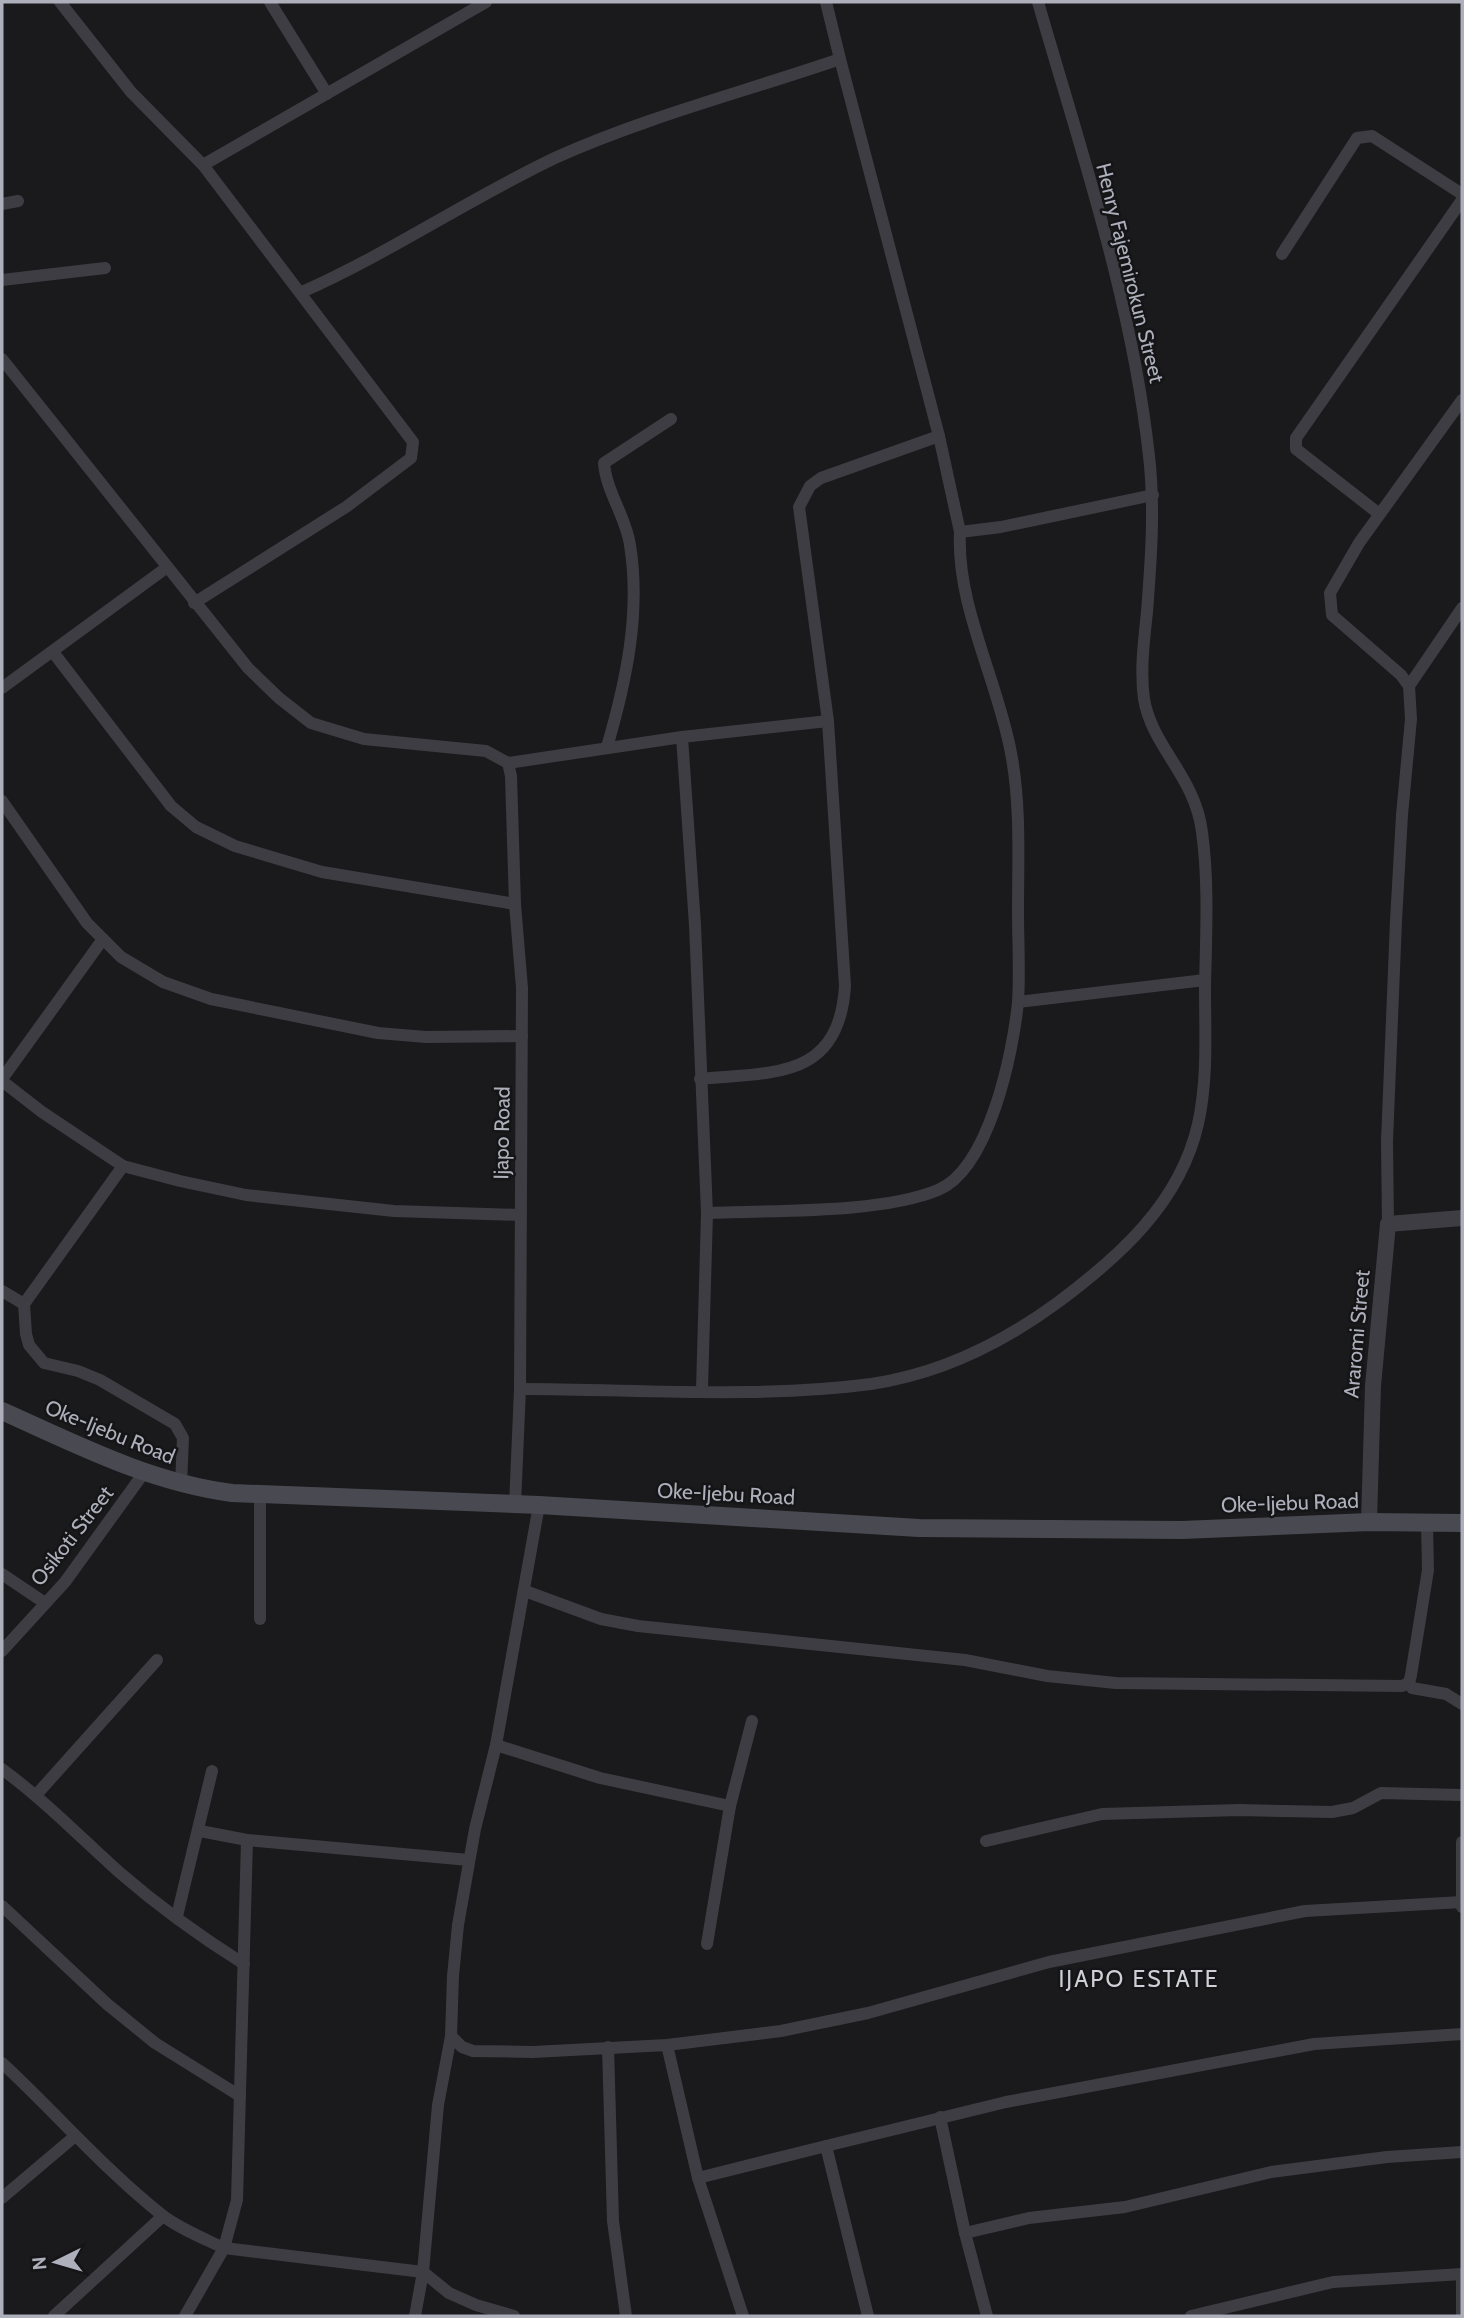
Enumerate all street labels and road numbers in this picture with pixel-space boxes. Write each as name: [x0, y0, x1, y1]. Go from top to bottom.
street label: Henry Fajemirokun Street: [1090, 160, 1170, 386]
street label: Ijapo Road: [488, 1086, 516, 1180]
street label: Araromi Street: [1338, 1269, 1375, 1399]
street label: Oke-Ijebu Road: [41, 1394, 179, 1470]
street label: Oke-Ijebu Road: [656, 1477, 796, 1511]
street label: Osikoti Street: [25, 1481, 118, 1591]
street label: Oke-Ijebu Road: [1221, 1488, 1359, 1518]

